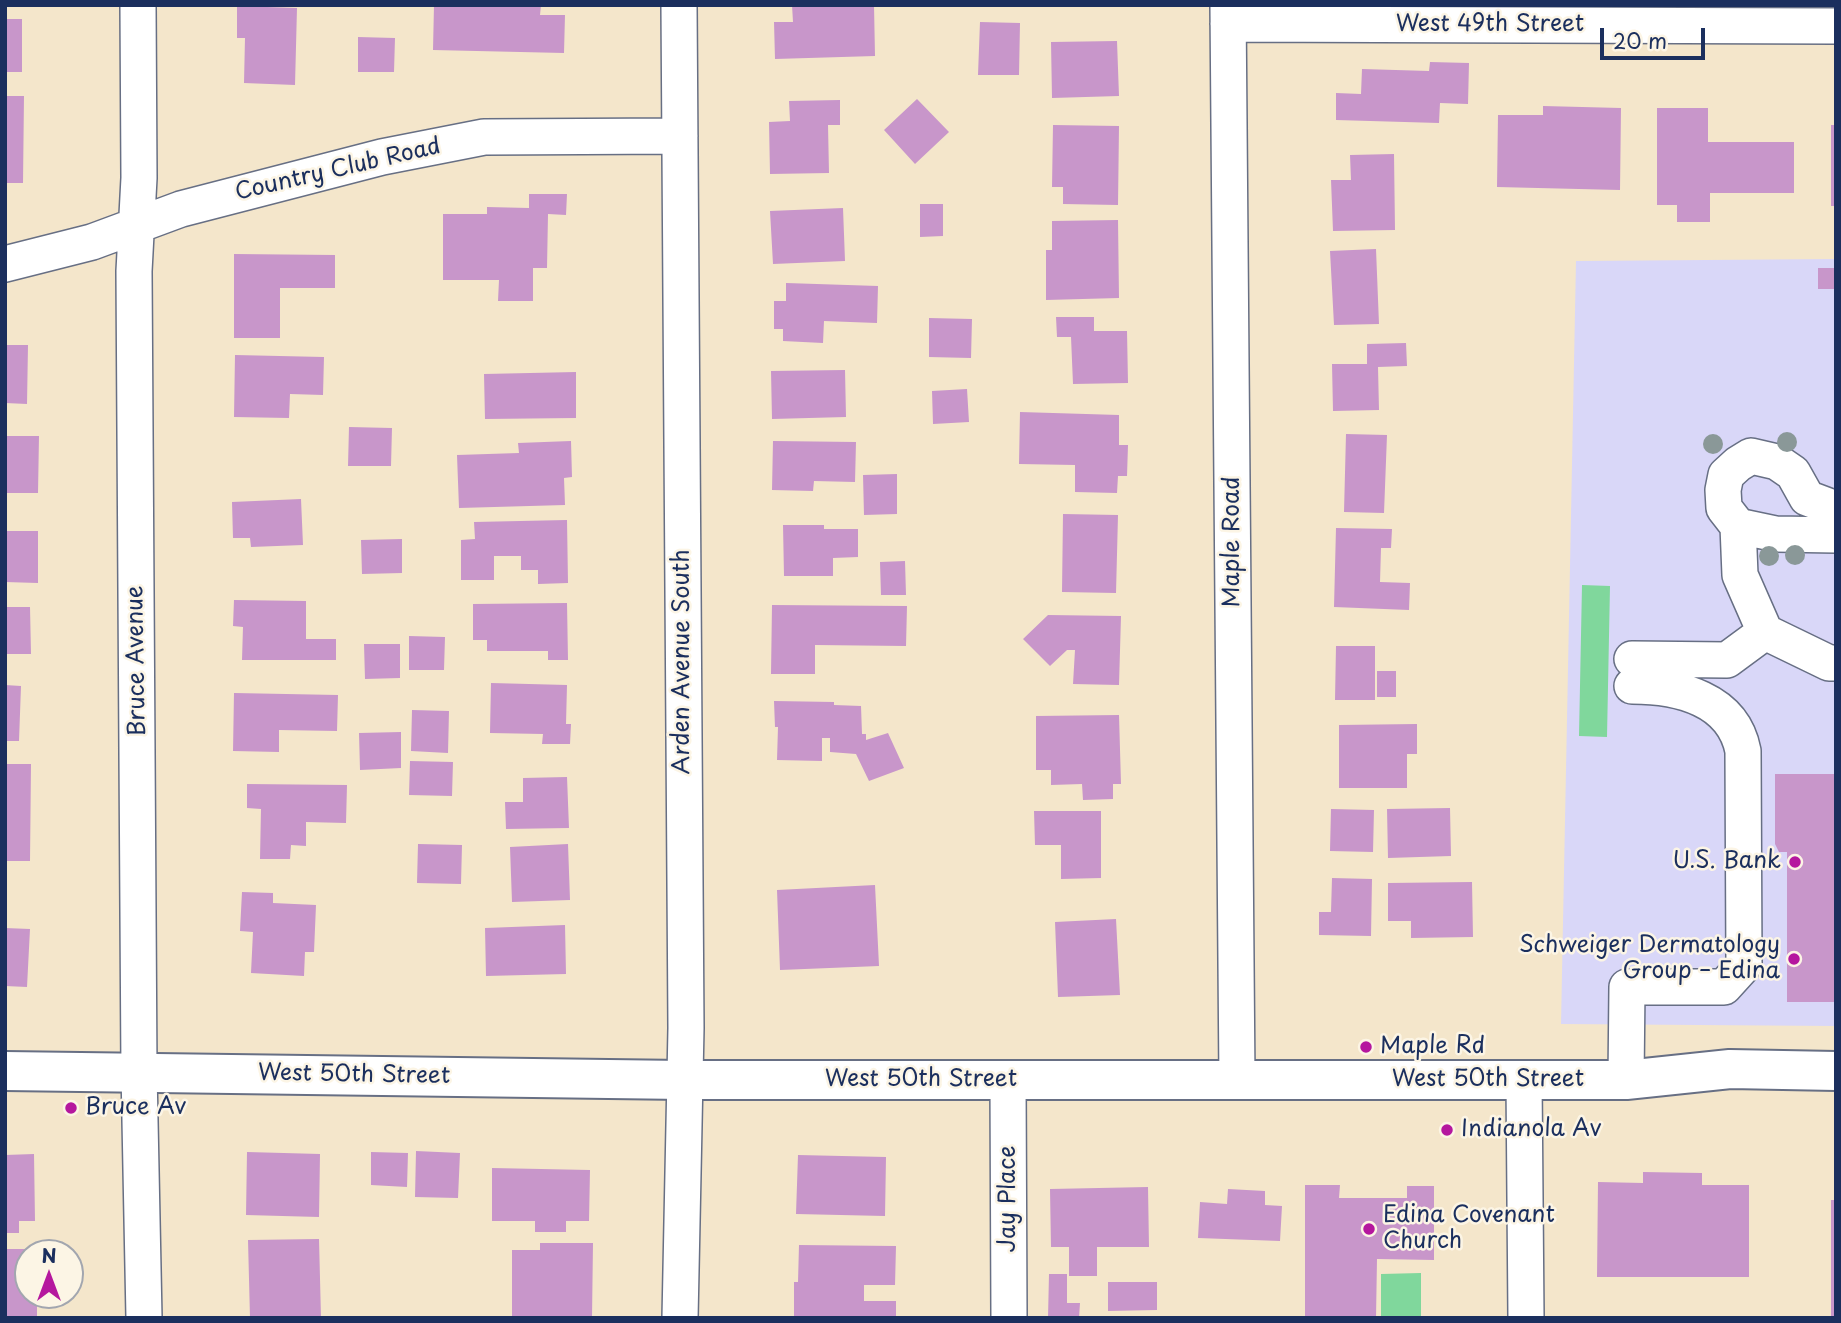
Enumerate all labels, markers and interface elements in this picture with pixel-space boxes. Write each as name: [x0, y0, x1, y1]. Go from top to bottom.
street label: West 49th Street: [1396, 11, 1584, 39]
scale bar: [1603, 14, 1708, 58]
text: 20 m: [1613, 24, 1667, 56]
street label: Country Club Road: [232, 133, 444, 207]
street label: Maple Road: [1219, 476, 1247, 608]
street label: Arden Avenue South: [669, 549, 697, 775]
street label: Bruce Avenue: [122, 585, 152, 737]
place label: U.S. Bank: [1673, 848, 1781, 876]
marker: U.S. Bank: [1787, 854, 1803, 870]
place label: Schweiger Dermatology Group – Edina: [1519, 932, 1780, 986]
marker: Schweiger Dermatology Group – Edina: [1786, 951, 1802, 967]
place label: Maple Rd: [1380, 1033, 1485, 1061]
marker: Maple Rd: [1358, 1039, 1374, 1055]
street label: West 50th Street: [258, 1060, 450, 1090]
street label: West 50th Street: [825, 1066, 1017, 1094]
street label: West 50th Street: [1392, 1066, 1584, 1094]
place label: Bruce Av: [85, 1094, 186, 1122]
marker: Bruce Av: [63, 1100, 79, 1116]
place label: Indianola Av: [1461, 1116, 1601, 1144]
marker: Indianola Av: [1439, 1122, 1455, 1138]
street label: Jay Place: [995, 1146, 1023, 1252]
place label: Edina Covenant Church: [1383, 1202, 1555, 1256]
marker: Edina Covenant Church: [1361, 1221, 1377, 1237]
north arrow: [14, 1239, 84, 1309]
text: N: [41, 1241, 57, 1269]

